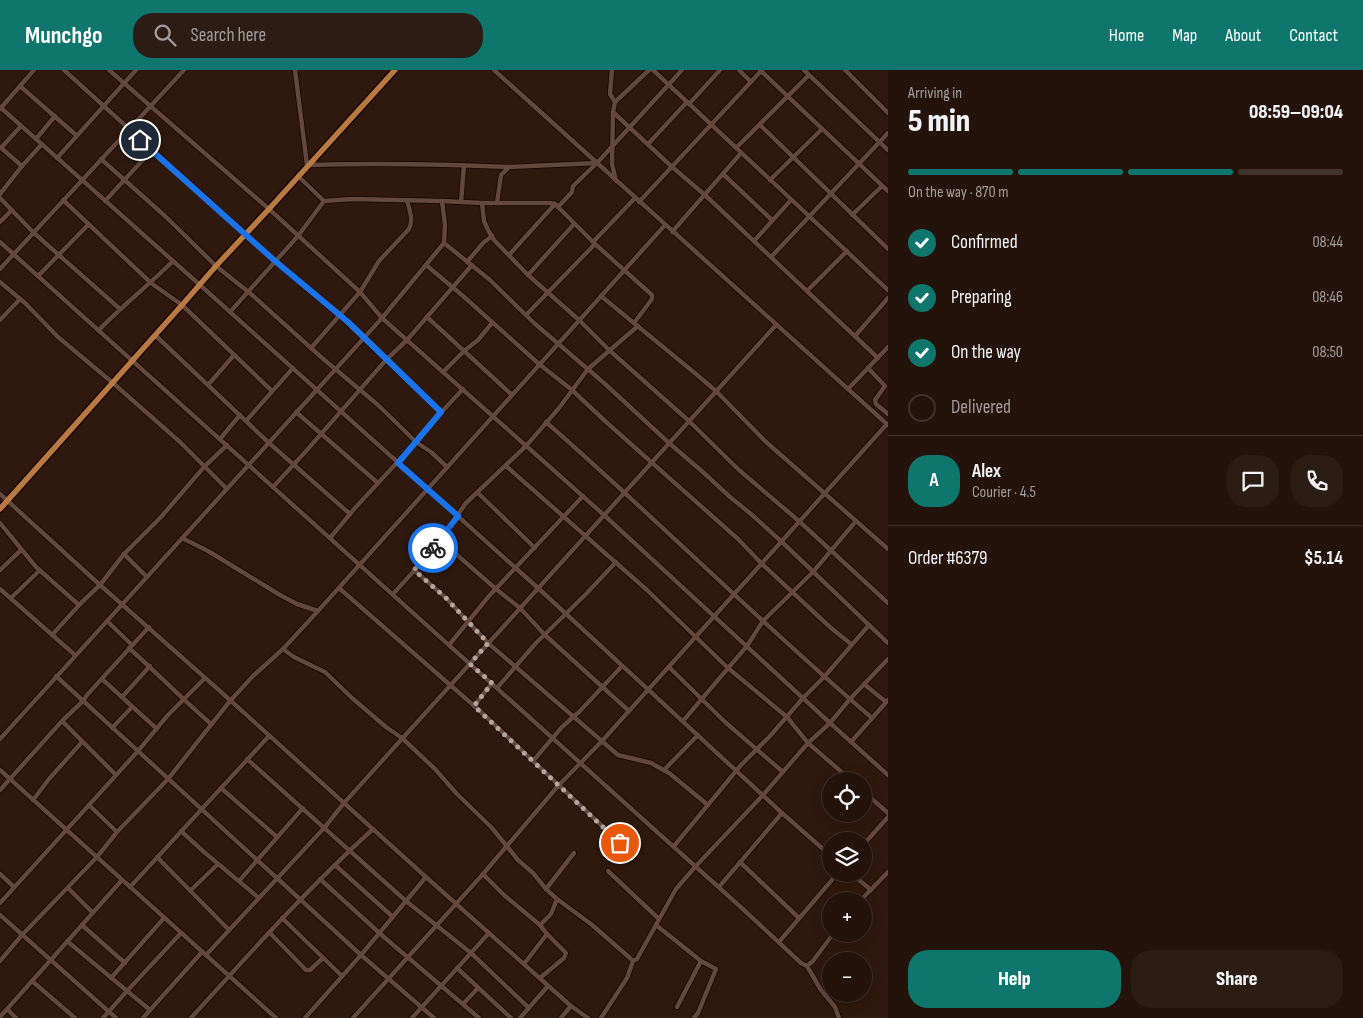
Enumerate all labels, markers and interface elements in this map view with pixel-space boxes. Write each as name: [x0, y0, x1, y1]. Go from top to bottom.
search box: [133, 13, 483, 58]
text: Munchgo: [25, 21, 103, 50]
icon: search: [151, 21, 179, 49]
text: Search here: [191, 24, 266, 47]
text: Home: [1109, 25, 1144, 46]
text: Map: [1172, 25, 1197, 46]
text: About: [1225, 25, 1261, 46]
text: Contact: [1289, 25, 1338, 46]
text: Arriving in: [908, 84, 962, 103]
text: 08:59–09:04: [1249, 101, 1343, 124]
text: 5 min: [908, 102, 970, 141]
pin: [119, 119, 161, 161]
icon: home: [126, 126, 154, 154]
text: On the way · 870 m: [908, 183, 1008, 202]
icon: check: [908, 229, 936, 257]
text: Confirmed: [951, 231, 1018, 254]
text: 08:44: [1312, 233, 1343, 252]
icon: check: [908, 284, 936, 312]
text: Preparing: [951, 286, 1012, 309]
text: 08:46: [1312, 288, 1343, 307]
icon: check: [908, 339, 936, 367]
text: On the way: [951, 341, 1021, 364]
text: 08:50: [1312, 343, 1343, 362]
text: Delivered: [951, 396, 1011, 419]
button: chat: [1227, 455, 1279, 507]
button: phone: [1291, 455, 1343, 507]
text: Alex: [972, 460, 1001, 483]
text: A: [929, 469, 939, 492]
text: Courier · 4.5: [972, 483, 1036, 502]
courier: [408, 523, 458, 573]
icon: bike: [419, 534, 447, 562]
text: Order #6379: [908, 547, 988, 570]
text: $5.14: [1304, 547, 1343, 570]
map controls: [822, 772, 872, 1002]
button: locate: [822, 772, 872, 822]
pin: [599, 822, 641, 864]
icon: bag: [606, 829, 634, 857]
button: layers: [822, 832, 872, 882]
button: +: [822, 892, 872, 942]
button: Help: [908, 950, 1121, 1008]
button: Share: [1131, 950, 1343, 1008]
button: −: [822, 952, 872, 1002]

